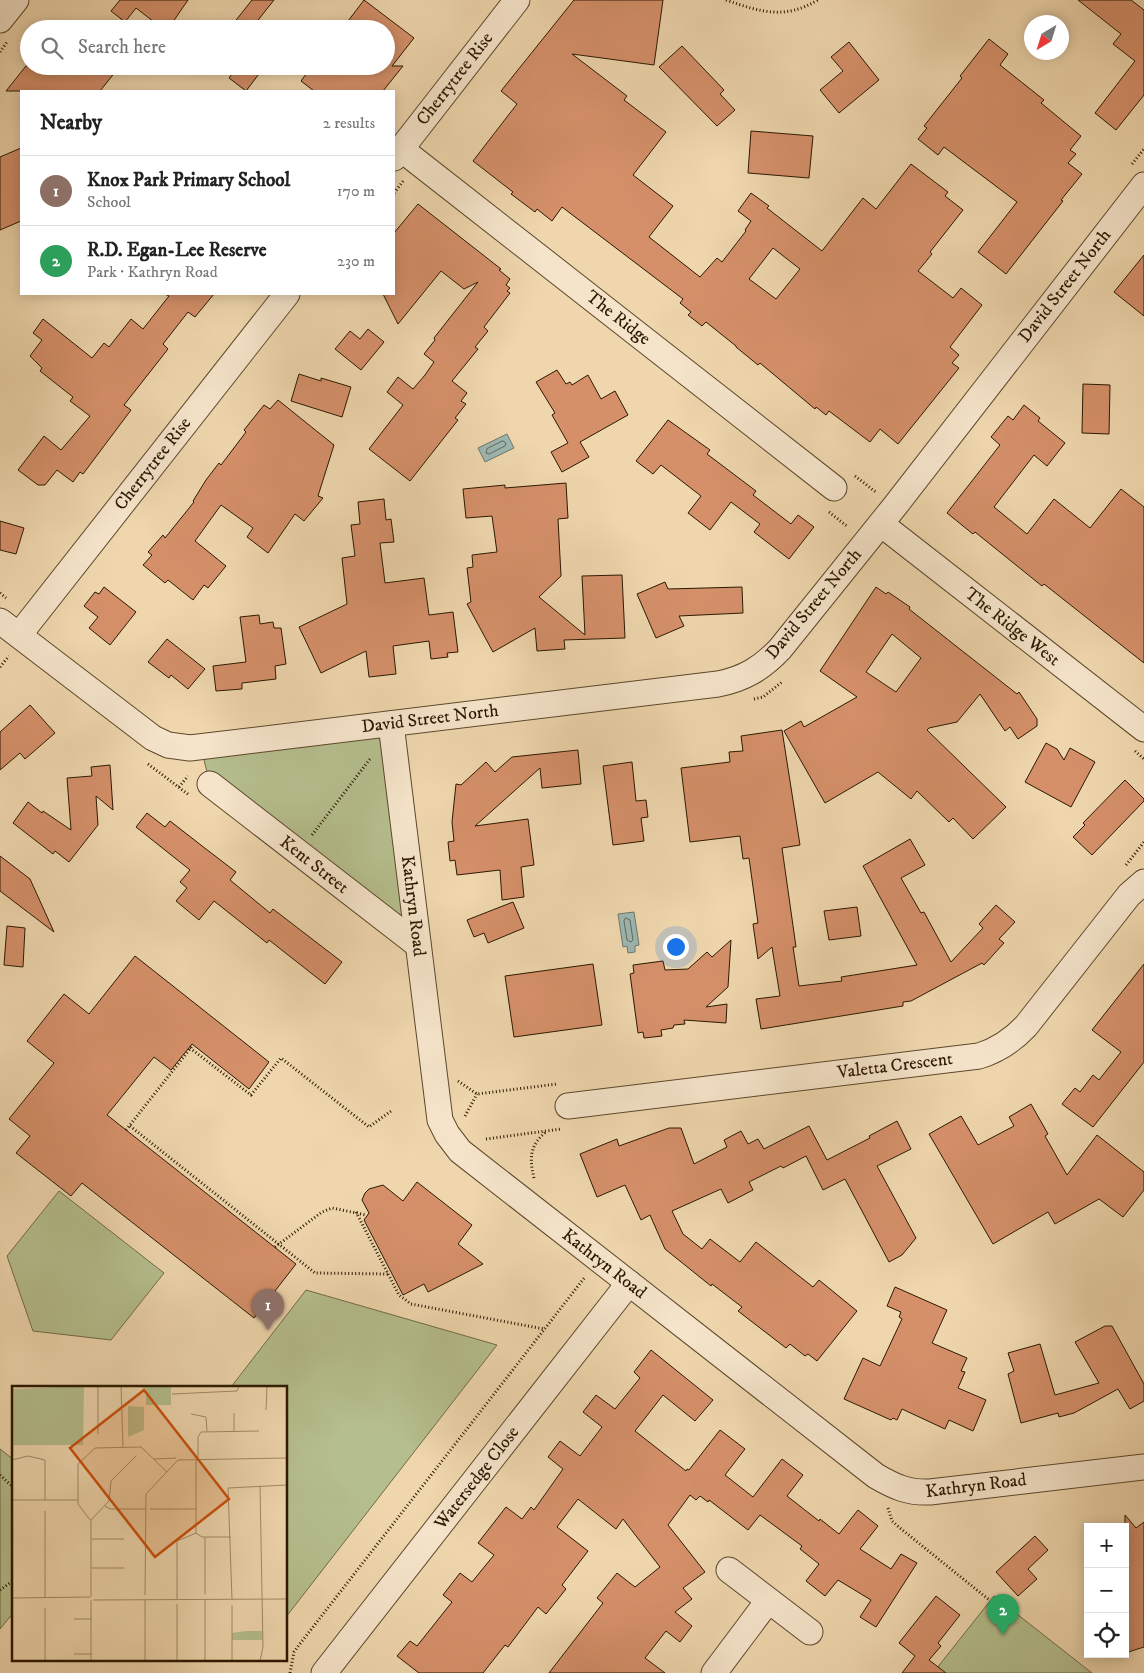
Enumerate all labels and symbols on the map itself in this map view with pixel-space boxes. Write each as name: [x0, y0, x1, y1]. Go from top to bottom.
north arrow: [1024, 15, 1069, 60]
street label: Cherrytree Rise: [412, 28, 498, 130]
street label: David Street North: [1014, 224, 1116, 347]
street label: The Ridge: [581, 286, 655, 350]
street label: Cherrytree Rise: [110, 413, 196, 515]
street label: David Street North: [761, 544, 867, 664]
street label: The Ridge West: [960, 583, 1064, 671]
street label: David Street North: [360, 700, 500, 738]
street label: Kent Street: [275, 831, 353, 899]
street label: Kathryn Road: [396, 854, 430, 958]
your location: [663, 934, 689, 960]
street label: Valetta Crescent: [835, 1048, 954, 1084]
street label: Kathryn Road: [557, 1224, 651, 1304]
pin: 1: [252, 1289, 284, 1330]
inset map: [12, 1386, 288, 1660]
street label: Watersedge Close: [429, 1422, 524, 1535]
street label: Kathryn Road: [924, 1469, 1028, 1503]
pin: 2: [987, 1594, 1019, 1635]

